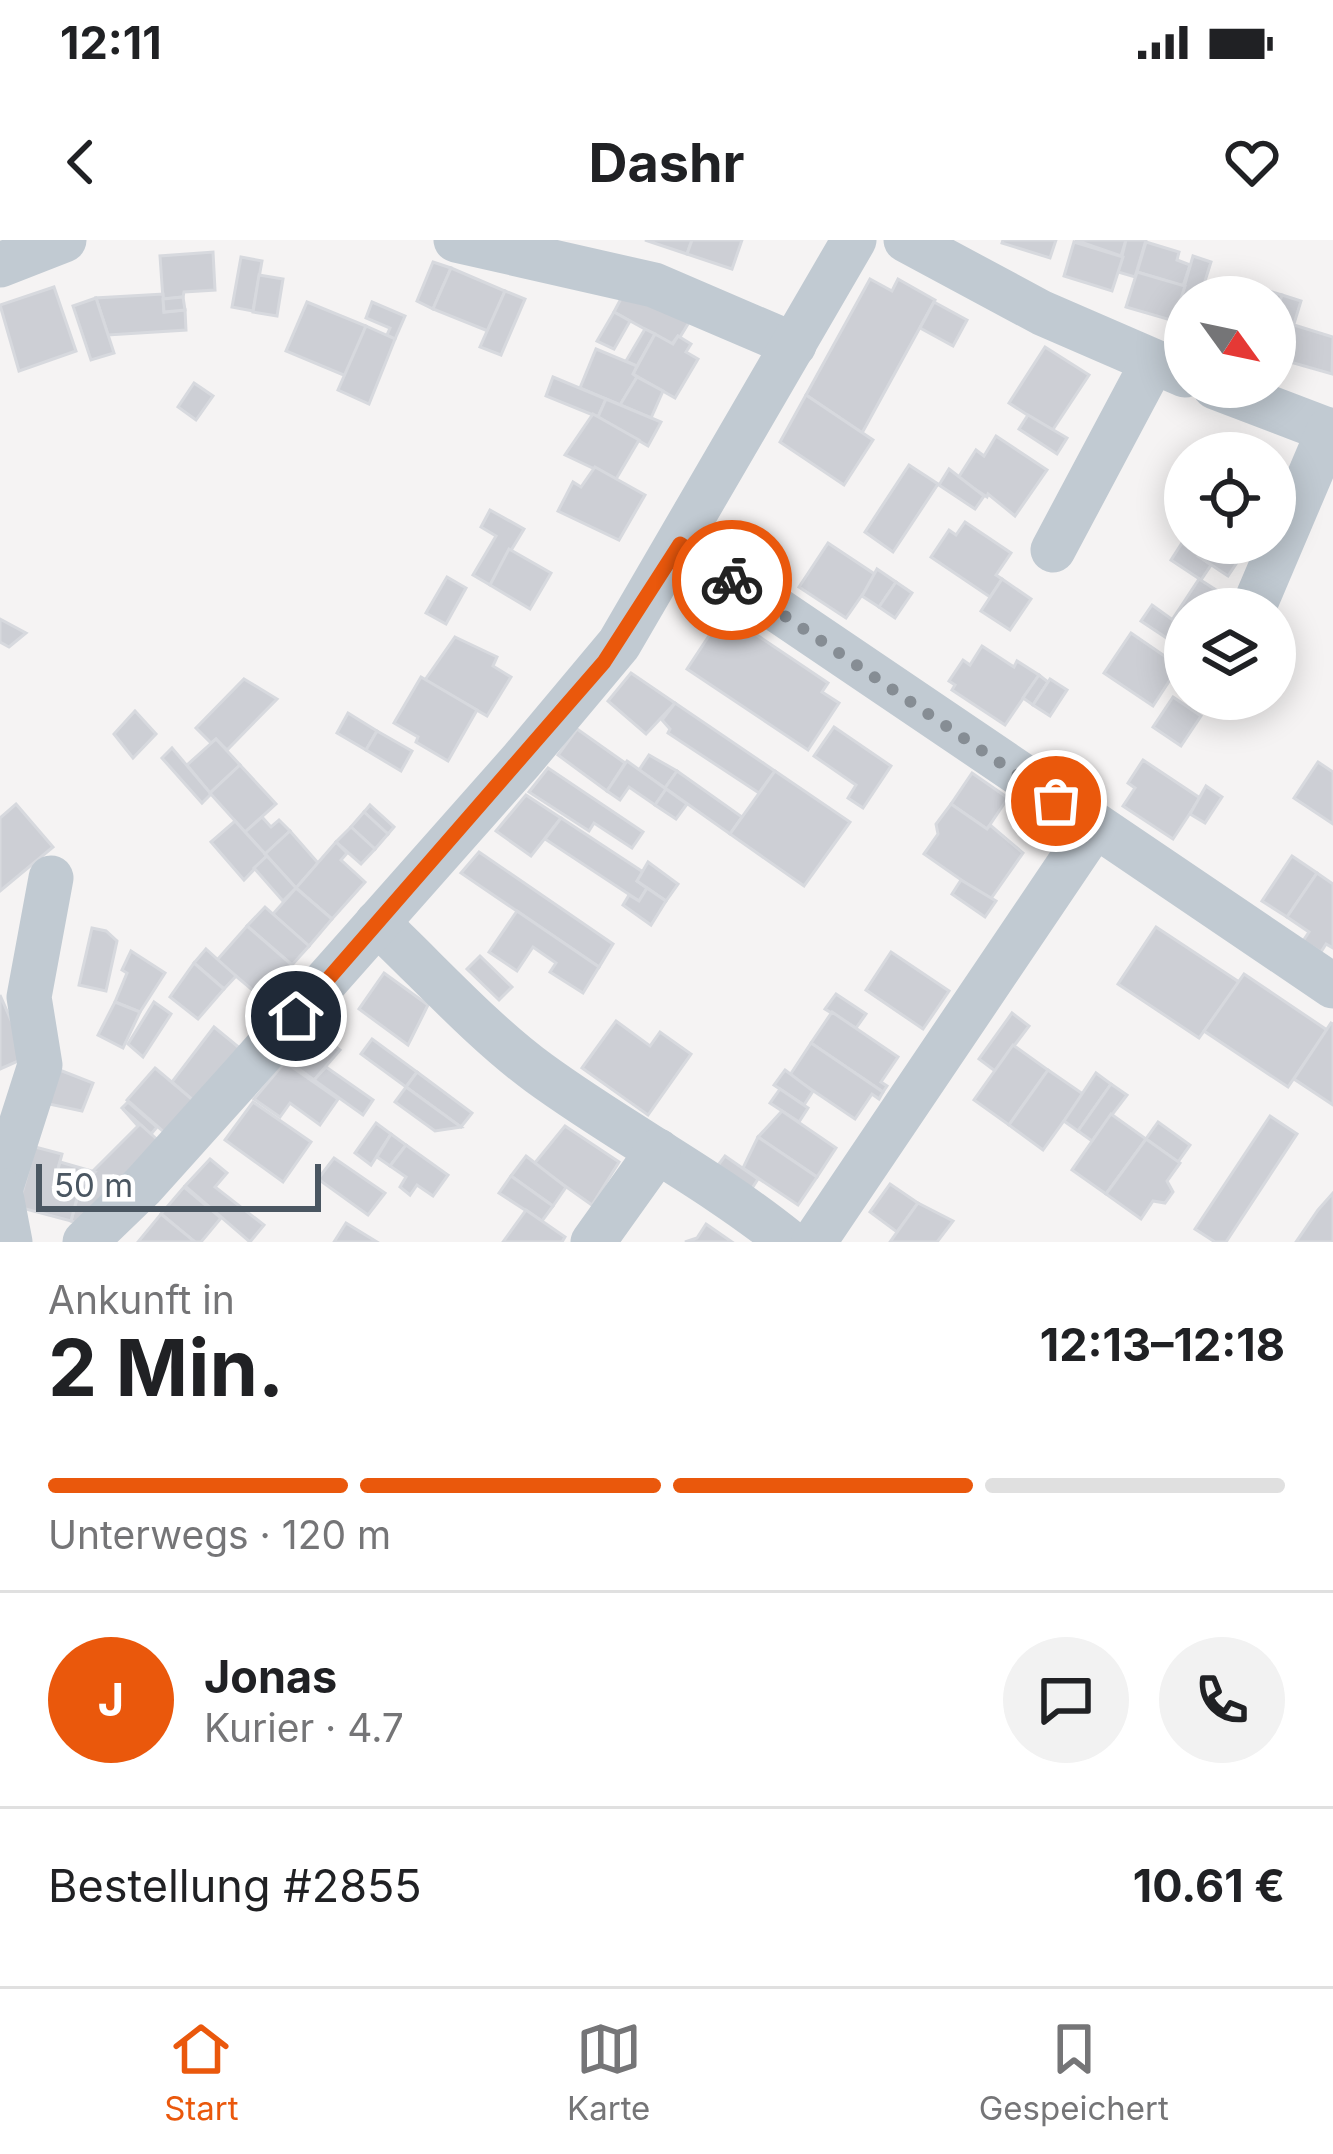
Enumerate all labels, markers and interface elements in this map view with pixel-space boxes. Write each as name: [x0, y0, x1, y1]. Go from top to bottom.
text: 12:11: [60, 15, 162, 70]
icon: back: [48, 129, 114, 195]
icon: heart: [1219, 129, 1285, 195]
text: Dashr: [588, 130, 745, 195]
north arrow: [1164, 276, 1296, 408]
map controls: [1164, 276, 1296, 720]
button: locate: [1164, 432, 1296, 564]
courier: [672, 520, 792, 640]
icon: bike: [699, 547, 765, 613]
button: layers: [1164, 588, 1296, 720]
pin: [1005, 750, 1107, 852]
icon: bag: [1023, 768, 1089, 834]
pin: [245, 965, 347, 1067]
icon: home: [263, 983, 329, 1049]
scale bar: [36, 1158, 321, 1211]
text: 50 m: [54, 1165, 133, 1205]
text: Ankunft in: [48, 1276, 235, 1323]
text: 12:13–12:18: [1040, 1317, 1285, 1372]
text: 2 Min.: [48, 1320, 284, 1415]
text: Unterwegs · 120 m: [48, 1511, 391, 1558]
button: chat: [1003, 1637, 1129, 1763]
button: phone: [1159, 1637, 1285, 1763]
text: Jonas: [204, 1649, 337, 1704]
text: J: [98, 1672, 124, 1727]
text: Kurier · 4.7: [204, 1704, 404, 1751]
text: Bestellung #2855: [48, 1858, 422, 1913]
text: 10.61 €: [1133, 1858, 1285, 1913]
tab: Start: [164, 2016, 239, 2128]
tab: Karte: [567, 2016, 650, 2128]
tab: Gespeichert: [979, 2016, 1169, 2128]

